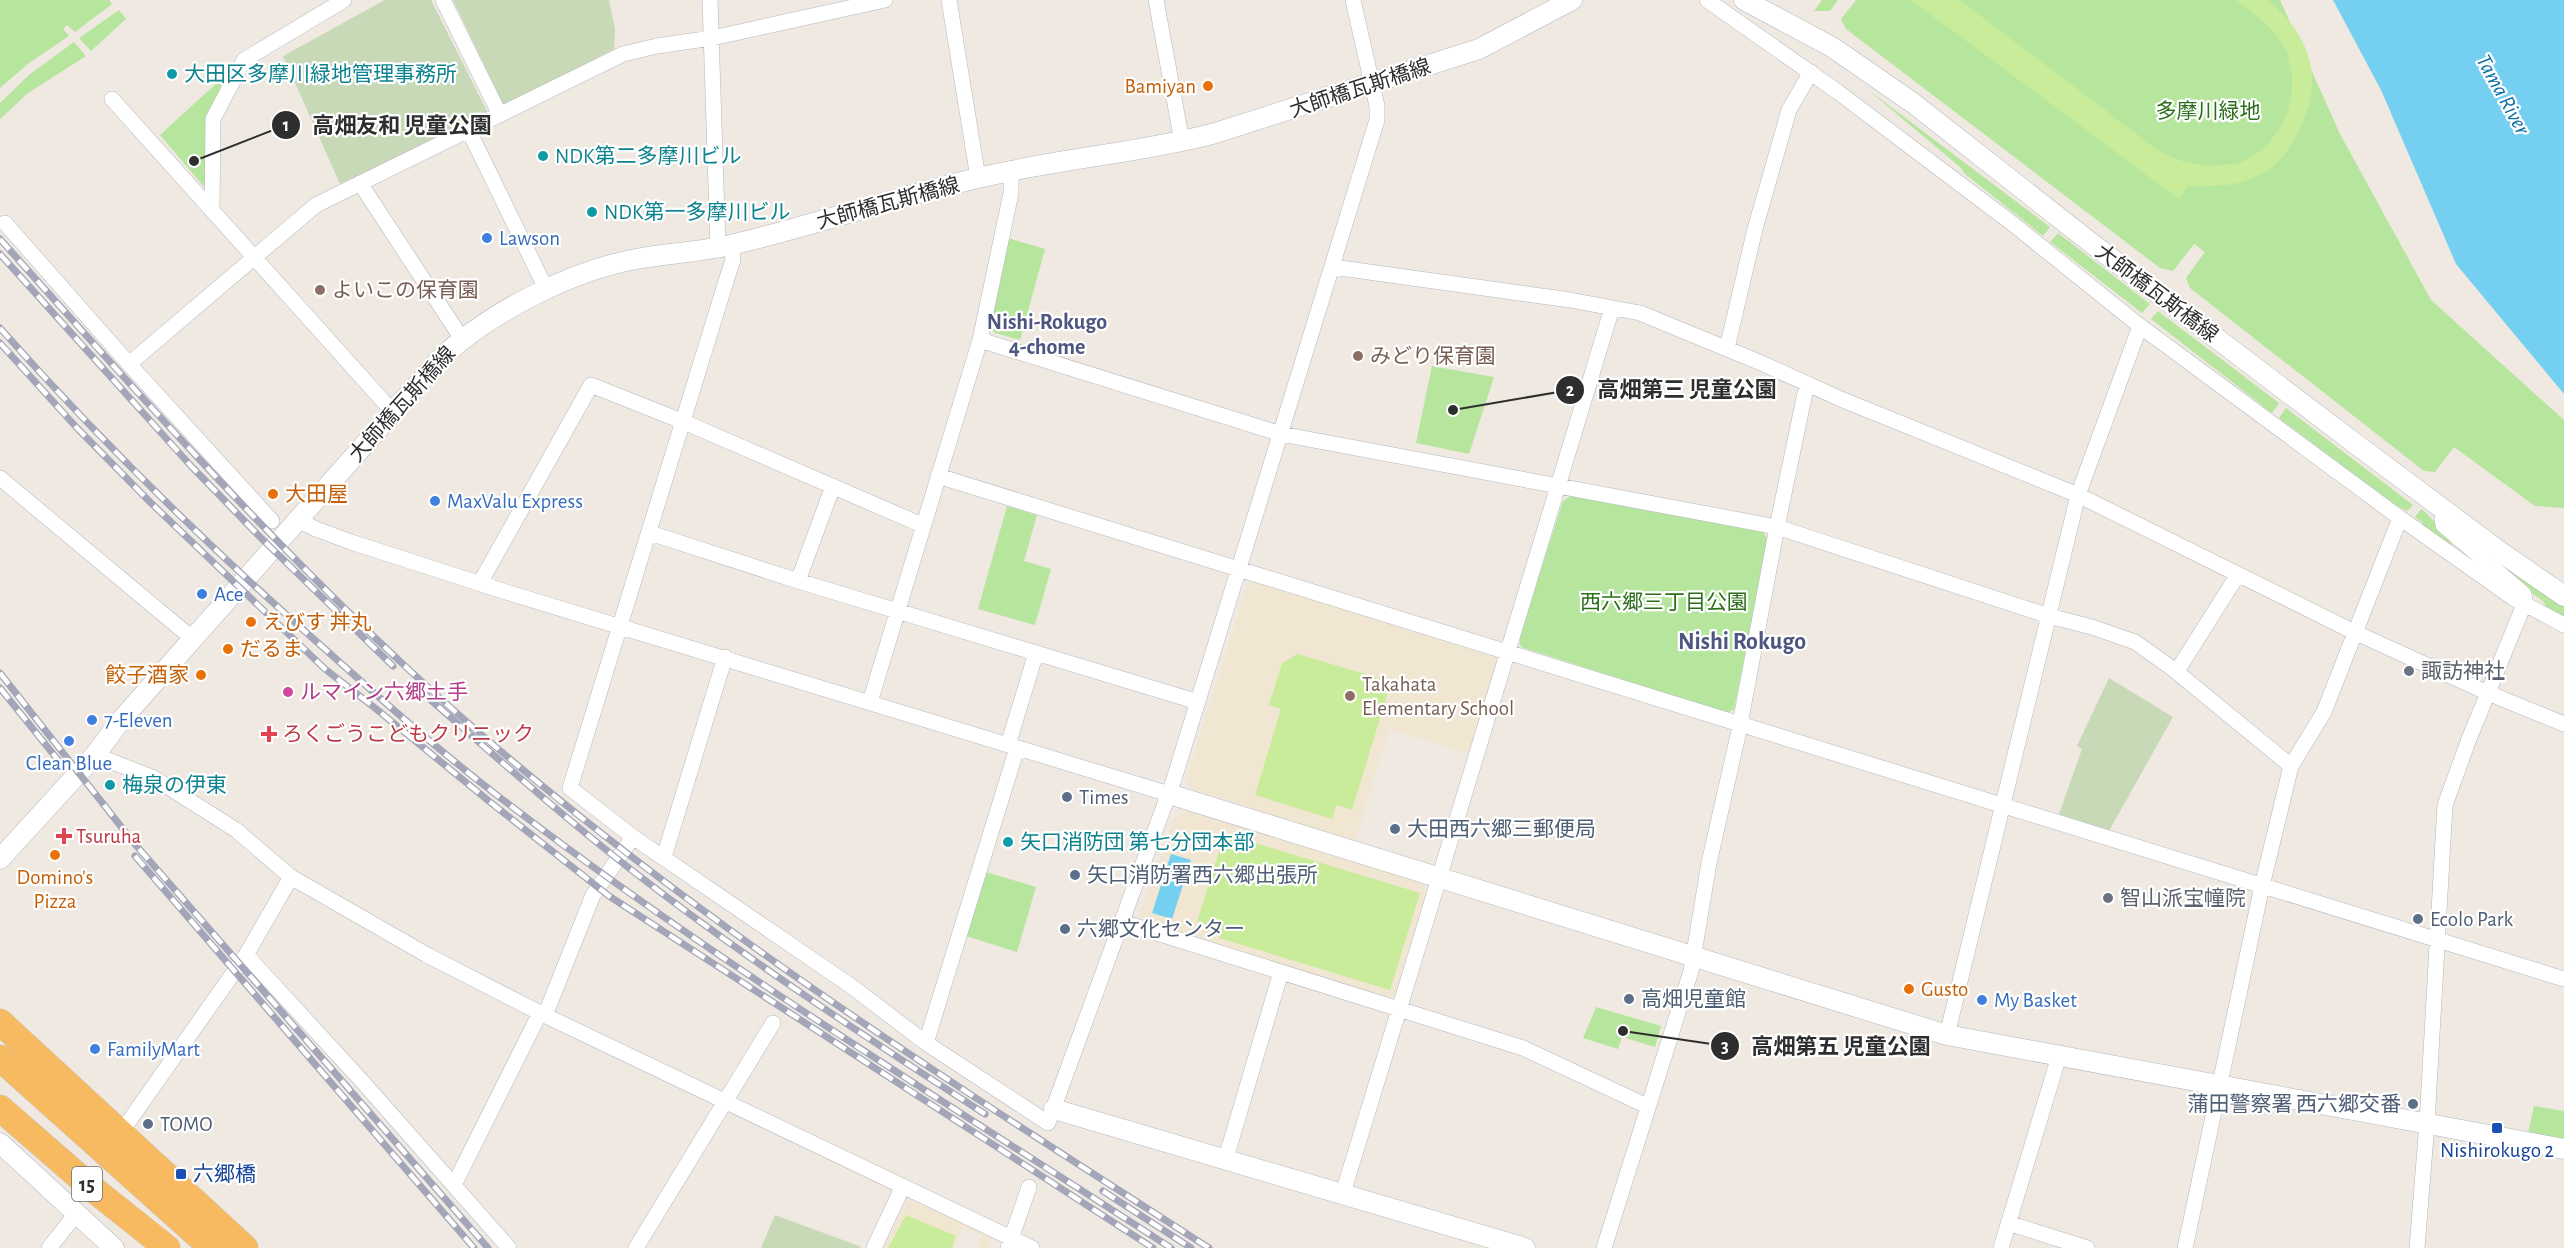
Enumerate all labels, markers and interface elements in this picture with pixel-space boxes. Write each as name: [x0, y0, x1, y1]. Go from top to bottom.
water label: Tama River: [2472, 51, 2534, 139]
street label: 大師橋瓦斯橋線: [1287, 55, 1433, 121]
place label: 大田区多摩川緑地管理事務所: [184, 63, 457, 85]
marker: 大田区多摩川緑地管理事務所: [165, 67, 179, 81]
place label: Bamiyan: [1124, 76, 1196, 97]
marker: Bamiyan: [1201, 79, 1215, 93]
park label: 多摩川緑地: [2156, 100, 2261, 122]
callout: 高畑友和 児童公園: [271, 105, 504, 145]
text: 高畑友和 児童公園: [312, 114, 492, 137]
text: 1: [283, 117, 289, 135]
place label: NDK第二多摩川ビル: [555, 145, 741, 167]
marker: NDK第二多摩川ビル: [536, 149, 550, 163]
street label: 大師橋瓦斯橋線: [814, 173, 962, 233]
place label: NDK第一多摩川ビル: [604, 201, 790, 223]
marker: NDK第一多摩川ビル: [585, 205, 599, 219]
place label: Lawson: [499, 228, 560, 249]
marker: Lawson: [480, 231, 494, 245]
street label: 大師橋瓦斯橋線: [2092, 240, 2222, 346]
place label: よいこの保育園: [332, 279, 479, 301]
marker: よいこの保育園: [313, 283, 327, 297]
district label: Nishi-Rokugo 4-chome: [987, 311, 1107, 358]
street label: 大師橋瓦斯橋線: [345, 342, 459, 466]
place label: みどり保育園: [1370, 345, 1496, 367]
marker: みどり保育園: [1351, 349, 1365, 363]
callout: 高畑第三 児童公園: [1555, 370, 1788, 410]
text: 高畑第三 児童公園: [1597, 378, 1777, 401]
text: 2: [1566, 382, 1575, 400]
place label: 大田屋: [285, 483, 348, 505]
marker: 大田屋: [266, 487, 280, 501]
place label: MaxValu Express: [447, 491, 583, 512]
marker: MaxValu Express: [428, 494, 442, 508]
place label: Ace: [214, 584, 244, 605]
marker: Ace: [195, 587, 209, 601]
park label: 西六郷三丁目公園: [1580, 591, 1748, 613]
place label: えびす 丼丸: [263, 611, 371, 633]
marker: えびす 丼丸: [244, 615, 258, 629]
district label: Nishi Rokugo: [1678, 630, 1806, 654]
place label: だるま: [240, 639, 303, 660]
marker: だるま: [221, 642, 235, 656]
place label: 諏訪神社: [2421, 660, 2505, 682]
place label: 餃子酒家: [105, 664, 189, 686]
marker: 諏訪神社: [2402, 664, 2416, 678]
marker: 餃子酒家: [194, 668, 208, 682]
place label: Takahata Elementary School: [1362, 674, 1514, 719]
place label: ルマイン六郷土手: [300, 681, 468, 703]
marker: ルマイン六郷土手: [281, 685, 295, 699]
marker: Takahata Elementary School: [1343, 689, 1357, 703]
place label: 7-Eleven: [104, 710, 173, 731]
marker: 7-Eleven: [85, 713, 99, 727]
place label: ろくごうこどもクリニック: [282, 723, 534, 745]
marker: ろくごうこどもクリニック: [260, 725, 278, 743]
marker: Clean Blue: [62, 734, 76, 748]
place label: Clean Blue: [26, 753, 112, 774]
place label: 梅泉の伊東: [122, 774, 227, 796]
marker: 梅泉の伊東: [103, 778, 117, 792]
place label: Times: [1079, 787, 1129, 808]
marker: Times: [1060, 790, 1074, 804]
place label: 大田西六郷三郵便局: [1407, 818, 1596, 840]
marker: 大田西六郷三郵便局: [1388, 822, 1402, 836]
place label: Tsuruha: [76, 826, 142, 847]
marker: Tsuruha: [57, 829, 71, 843]
place label: 矢口消防団 第七分団本部: [1020, 831, 1254, 853]
marker: 矢口消防団 第七分団本部: [1001, 835, 1015, 849]
marker: Domino's Pizza: [48, 848, 62, 862]
place label: 矢口消防署西六郷出張所: [1087, 864, 1318, 886]
place label: Domino's Pizza: [17, 867, 93, 912]
marker: 矢口消防署西六郷出張所: [1068, 868, 1082, 882]
place label: 智山派宝幢院: [2120, 887, 2246, 909]
marker: 智山派宝幢院: [2101, 891, 2115, 905]
place label: Ecolo Park: [2430, 909, 2514, 930]
marker: Ecolo Park: [2411, 912, 2425, 926]
place label: 六郷文化センター: [1077, 918, 1245, 940]
marker: 六郷文化センター: [1058, 922, 1072, 936]
place label: Gusto: [1921, 979, 1968, 1000]
marker: Gusto: [1902, 982, 1916, 996]
place label: 高畑児童館: [1641, 988, 1746, 1010]
place label: My Basket: [1994, 990, 2077, 1011]
marker: 高畑児童館: [1622, 992, 1636, 1006]
marker: My Basket: [1975, 993, 1989, 1007]
callout: 高畑第五 児童公園: [1710, 1026, 1943, 1066]
text: 高畑第五 児童公園: [1751, 1035, 1931, 1058]
text: 3: [1721, 1038, 1729, 1056]
place label: FamilyMart: [107, 1039, 200, 1060]
marker: FamilyMart: [88, 1042, 102, 1056]
place label: 蒲田警察署 西六郷交番: [2188, 1093, 2401, 1115]
marker: 蒲田警察署 西六郷交番: [2406, 1097, 2420, 1111]
place label: TOMO: [160, 1114, 213, 1135]
marker: TOMO: [141, 1117, 155, 1131]
marker: Nishirokugo 2: [2490, 1121, 2504, 1135]
place label: Nishirokugo 2: [2440, 1140, 2554, 1161]
place label: 六郷橋: [193, 1163, 256, 1185]
road number: 15: [72, 1167, 102, 1201]
marker: 六郷橋: [174, 1167, 188, 1181]

